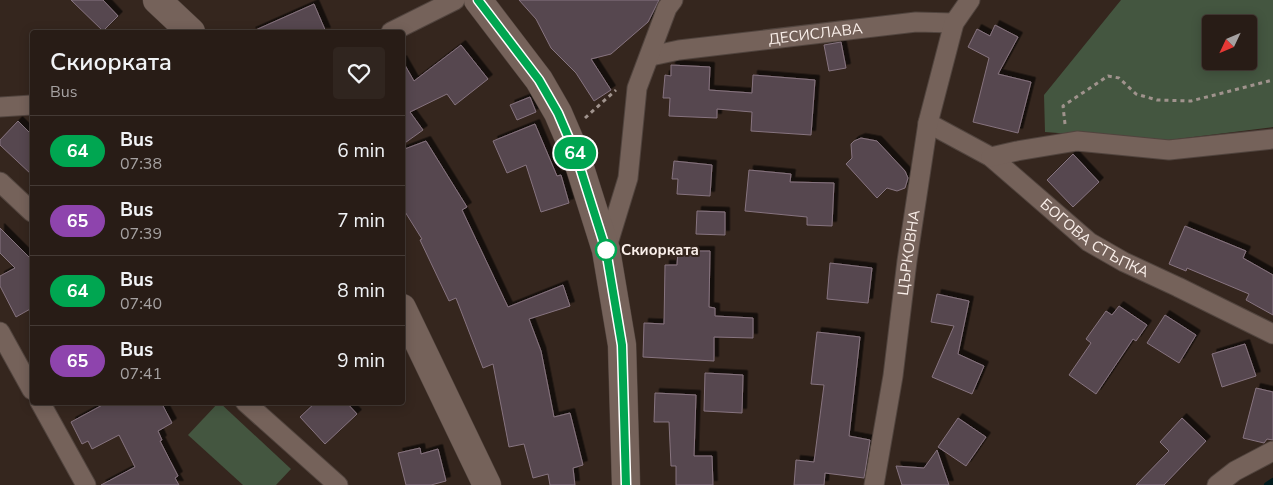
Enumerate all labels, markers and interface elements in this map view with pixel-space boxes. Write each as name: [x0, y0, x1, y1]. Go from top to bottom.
north arrow: [1202, 15, 1258, 70]
map controls: [1202, 15, 1257, 70]
street label: ДЕСИСЛАВА: [767, 18, 864, 49]
text: Скиорката: [50, 46, 172, 78]
button: heart: [333, 47, 385, 99]
text: Bus: [50, 81, 78, 103]
text: Bus: [120, 127, 153, 153]
line badge: 64: [552, 137, 598, 169]
text: 6 min: [337, 138, 385, 164]
text: 64: [67, 139, 88, 163]
text: 64: [564, 141, 586, 165]
text: 07:38: [120, 153, 162, 175]
street label: БОГОВА СТЪПКА: [1036, 194, 1152, 282]
text: Bus: [120, 197, 153, 223]
text: 7 min: [337, 208, 385, 234]
street label: ЦЪРКОВНА: [893, 208, 925, 297]
text: 65: [67, 209, 88, 233]
text: 07:39: [120, 223, 162, 245]
marker: Скиорката: [595, 239, 617, 261]
place label: Скиорката: [621, 240, 699, 260]
text: Bus: [120, 267, 153, 293]
text: 8 min: [337, 278, 385, 304]
text: 64: [67, 279, 88, 303]
text: 07:40: [120, 293, 162, 315]
text: Bus: [120, 337, 153, 363]
text: 9 min: [337, 348, 385, 374]
text: 65: [67, 349, 88, 373]
text: 07:41: [120, 363, 162, 385]

